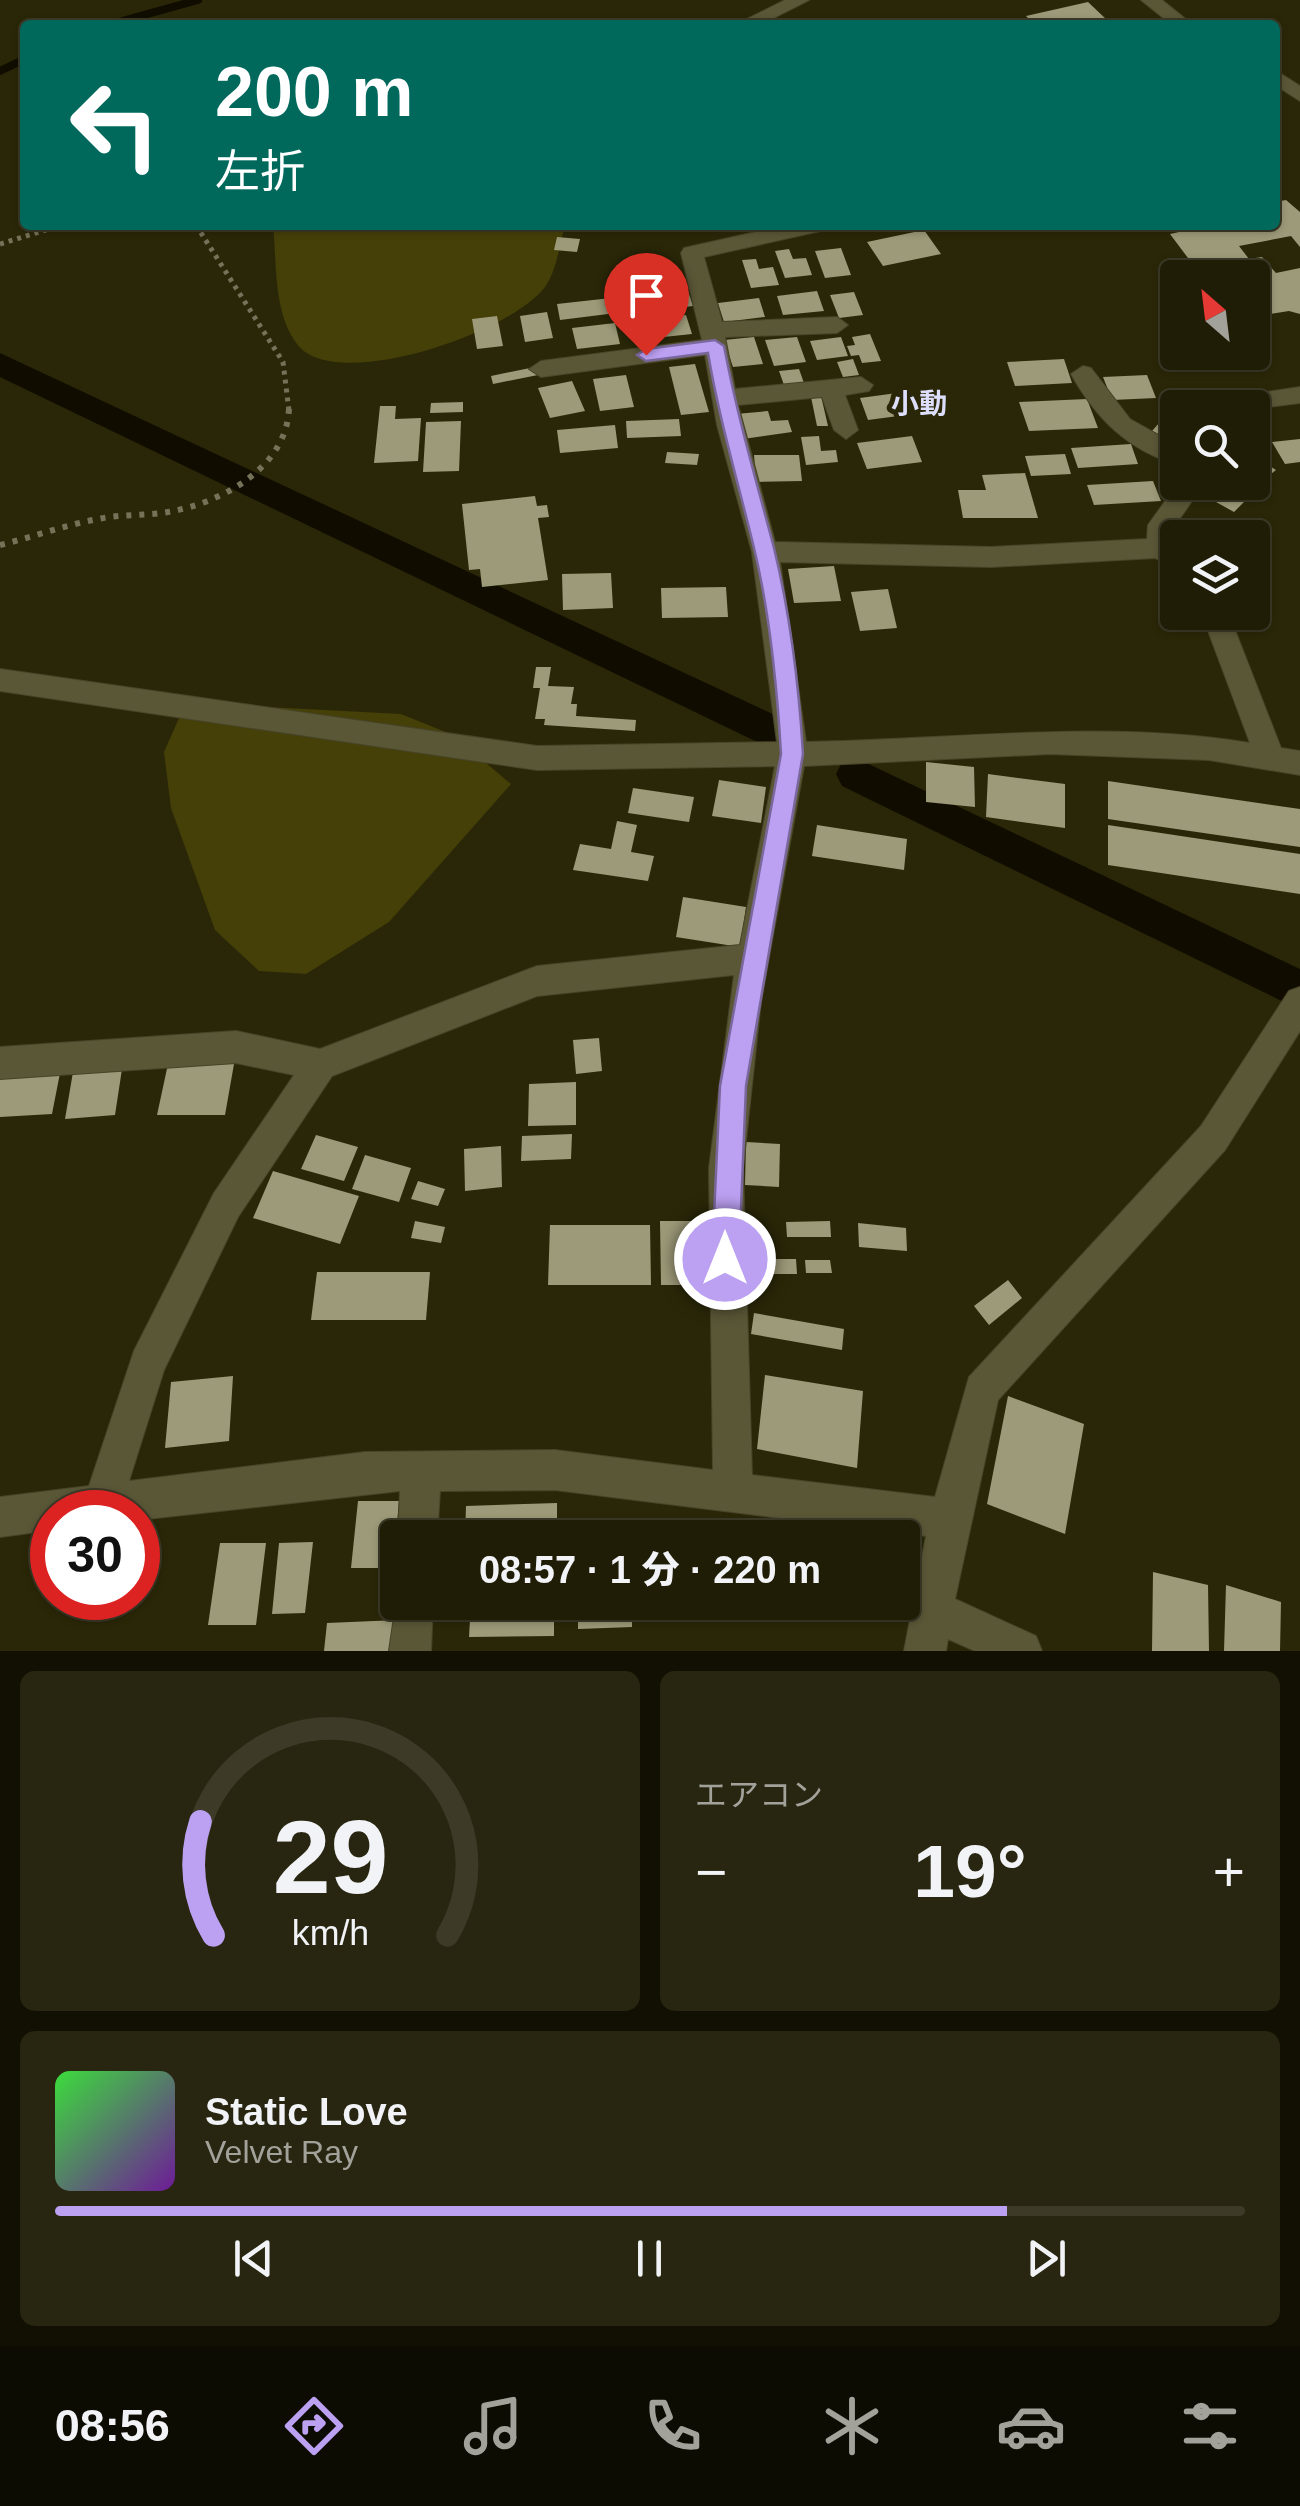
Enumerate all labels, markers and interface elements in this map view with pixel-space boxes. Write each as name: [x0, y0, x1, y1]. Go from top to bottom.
text: 200 m: [215, 53, 413, 131]
icon: left: [50, 60, 180, 190]
text: 左折: [215, 146, 305, 197]
pin: [604, 253, 689, 356]
north arrow: [1160, 260, 1270, 370]
map controls: [1160, 260, 1270, 630]
icon: arrive: [619, 268, 674, 323]
district label: 小動: [891, 388, 947, 419]
button: search: [1160, 390, 1270, 500]
button: layers: [1160, 520, 1270, 630]
position arrow: [673, 1207, 777, 1311]
speed limit sign: 30: [30, 1490, 160, 1620]
text: 08:57 · 1 分 · 220 m: [479, 1549, 821, 1591]
text: エアコン: [695, 1777, 823, 1813]
text: 29: [272, 1799, 388, 1915]
text: 19°: [913, 1829, 1027, 1913]
text: −: [695, 1841, 727, 1903]
text: +: [1213, 1841, 1245, 1903]
text: km/h: [291, 1913, 369, 1953]
text: Static Love: [205, 2091, 408, 2133]
text: Velvet Ray: [205, 2134, 358, 2170]
icon: previous: [226, 2231, 281, 2286]
icon: pause: [622, 2231, 677, 2286]
icon: next: [1019, 2231, 1074, 2286]
icon: directions: [279, 2391, 349, 2461]
icon: music: [458, 2391, 528, 2461]
icon: phone: [638, 2391, 708, 2461]
icon: climate: [817, 2391, 887, 2461]
icon: car: [996, 2391, 1066, 2461]
icon: filters: [1175, 2391, 1245, 2461]
text: 08:56: [55, 2400, 170, 2451]

